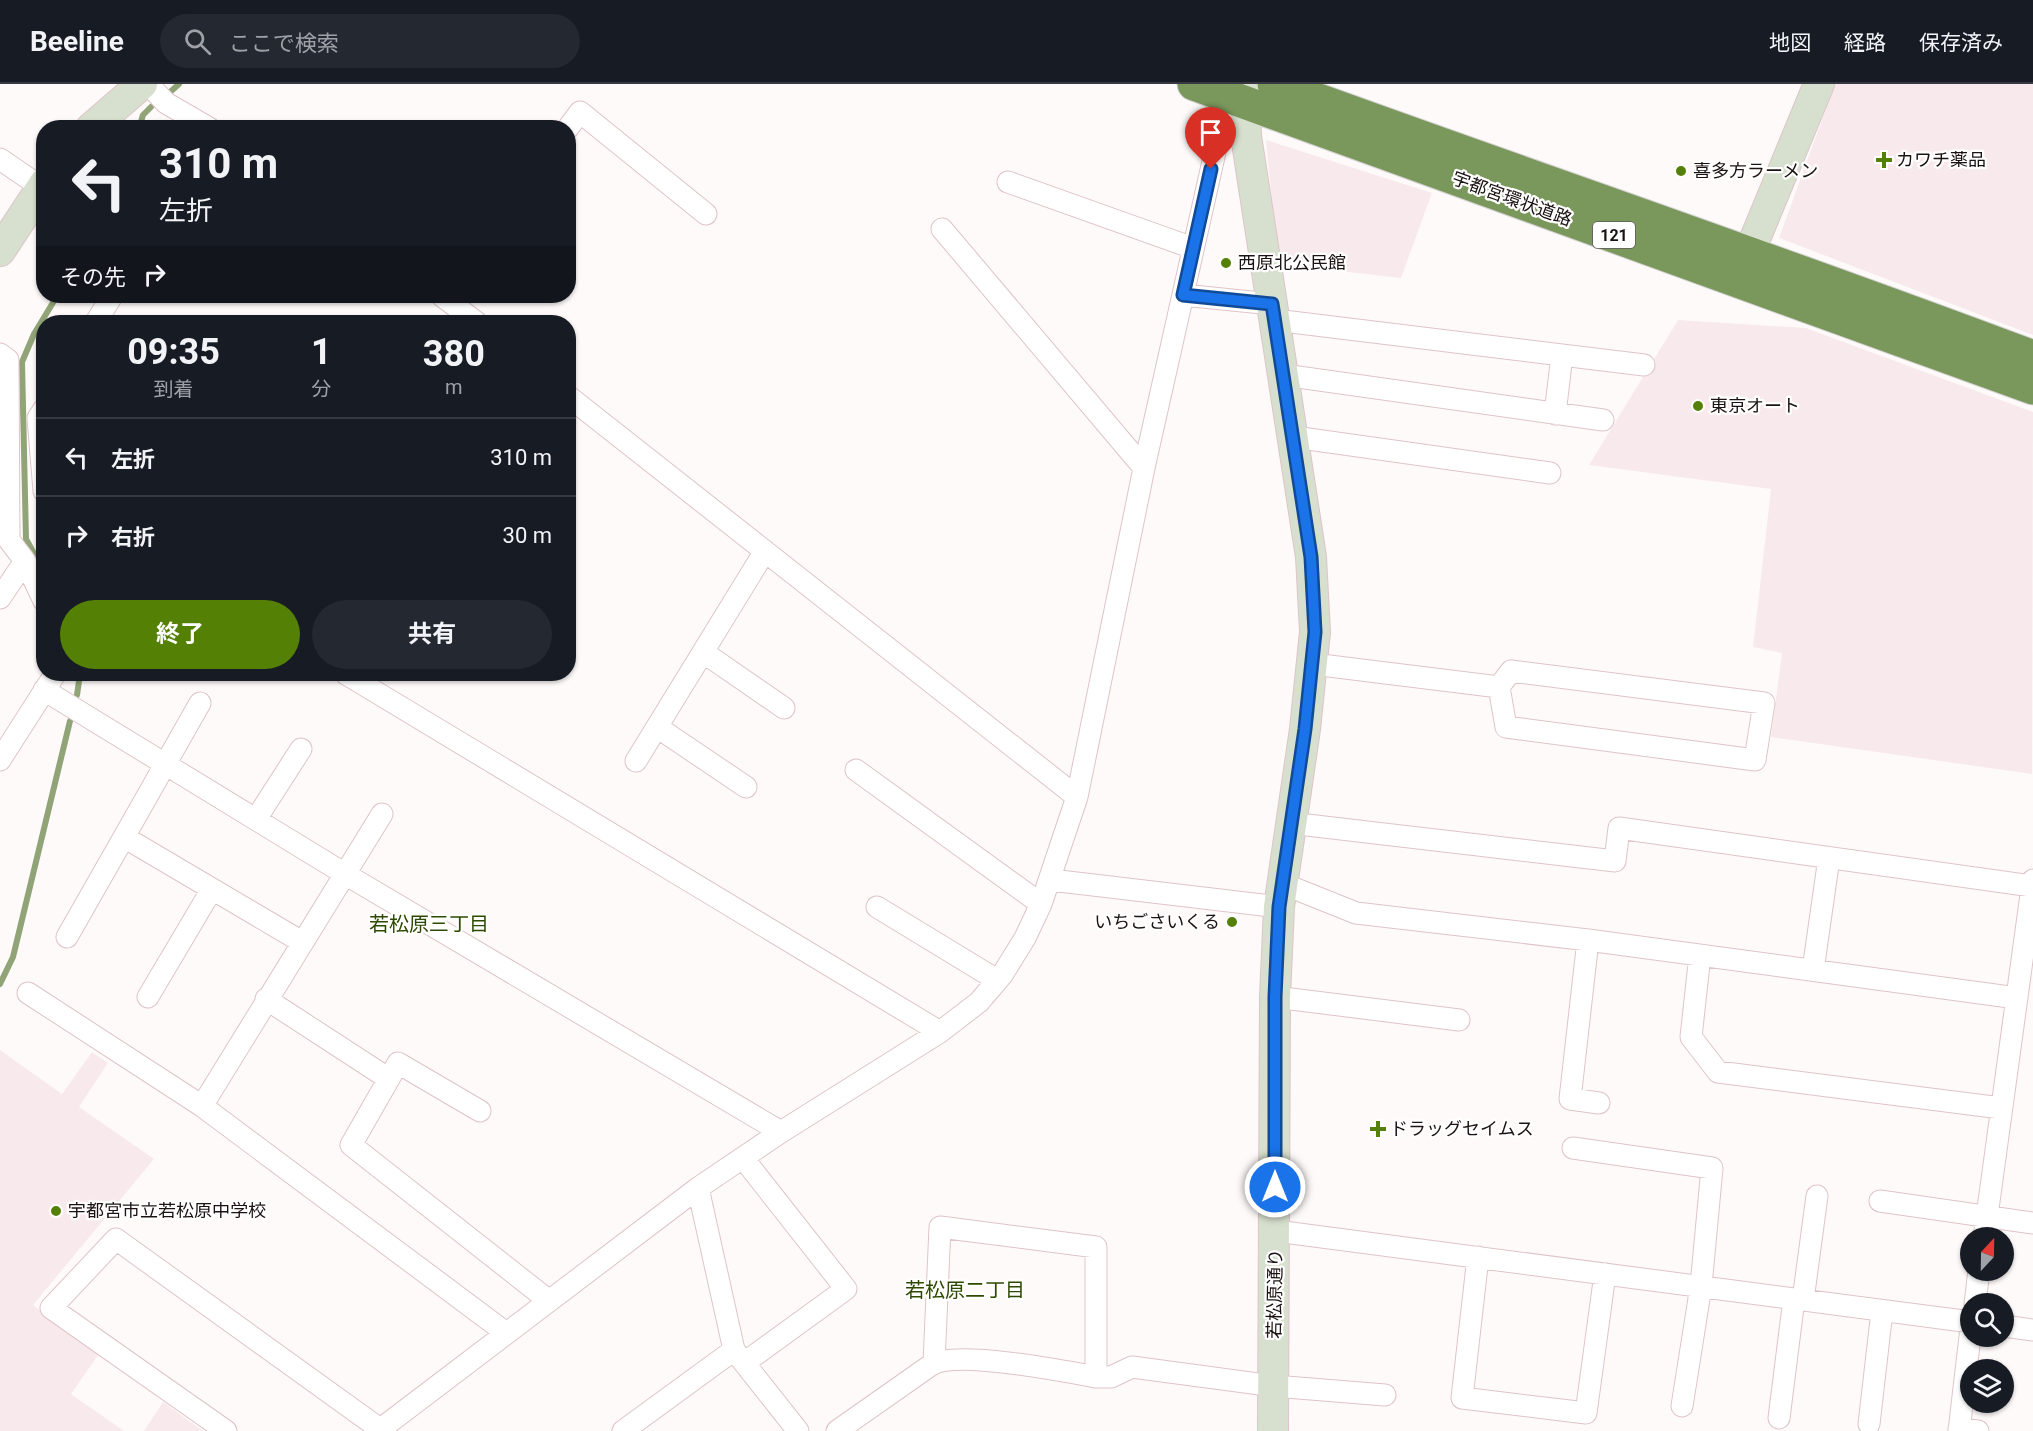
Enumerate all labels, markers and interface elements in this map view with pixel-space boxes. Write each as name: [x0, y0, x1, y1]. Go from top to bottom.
search box: [160, 14, 580, 68]
text: Beeline: [30, 25, 124, 58]
icon: search: [181, 25, 214, 58]
text: ここで検索: [229, 31, 339, 56]
text: 地図: [1769, 31, 1811, 55]
text: 経路: [1844, 31, 1886, 55]
text: 保存済み: [1919, 31, 2003, 55]
pin: [1185, 107, 1236, 169]
icon: arrive: [1194, 116, 1227, 149]
text: 310 m: [159, 139, 278, 188]
icon: left: [60, 144, 138, 222]
place label: カワチ薬品: [1896, 149, 1986, 170]
marker: カワチ薬品: [1877, 153, 1891, 167]
place label: 喜多方ラーメン: [1693, 160, 1818, 181]
marker: 喜多方ラーメン: [1674, 164, 1688, 178]
street label: 宇都宮環状道路: [1449, 167, 1575, 230]
text: 左折: [159, 195, 213, 227]
road number: 121: [1593, 222, 1635, 248]
place label: 西原北公民館: [1238, 252, 1346, 273]
marker: 西原北公民館: [1219, 256, 1233, 270]
icon: right: [138, 258, 171, 291]
text: その先: [60, 265, 126, 290]
text: 09:35: [127, 331, 220, 373]
text: 1: [311, 331, 332, 373]
text: 380: [423, 333, 485, 375]
text: m: [445, 375, 463, 399]
text: 到着: [154, 377, 194, 401]
text: 分: [311, 377, 331, 401]
place label: 東京オート: [1710, 395, 1800, 416]
marker: 東京オート: [1691, 399, 1705, 413]
icon: left: [60, 441, 93, 474]
text: 310 m: [490, 445, 552, 470]
text: 左折: [111, 447, 155, 472]
icon: right: [60, 519, 93, 552]
text: 30 m: [503, 523, 552, 548]
text: 右折: [111, 525, 155, 550]
button: 終了: [60, 600, 300, 669]
button: 共有: [312, 600, 552, 669]
place label: いちごさいくる: [1094, 911, 1220, 932]
district label: 若松原三丁目: [369, 912, 489, 936]
marker: いちごさいくる: [1225, 915, 1239, 929]
place label: ドラッグセイムス: [1390, 1118, 1534, 1139]
marker: ドラッグセイムス: [1371, 1122, 1385, 1136]
position arrow: [1243, 1155, 1307, 1219]
place label: 宇都宮市立若松原中学校: [68, 1200, 266, 1221]
marker: 宇都宮市立若松原中学校: [49, 1204, 63, 1218]
north arrow: [1960, 1227, 2014, 1281]
map controls: [1960, 1227, 2014, 1413]
street label: 若松原通り: [1263, 1249, 1286, 1339]
district label: 若松原二丁目: [905, 1278, 1025, 1302]
button: search: [1960, 1293, 2014, 1347]
button: layers: [1960, 1359, 2014, 1413]

